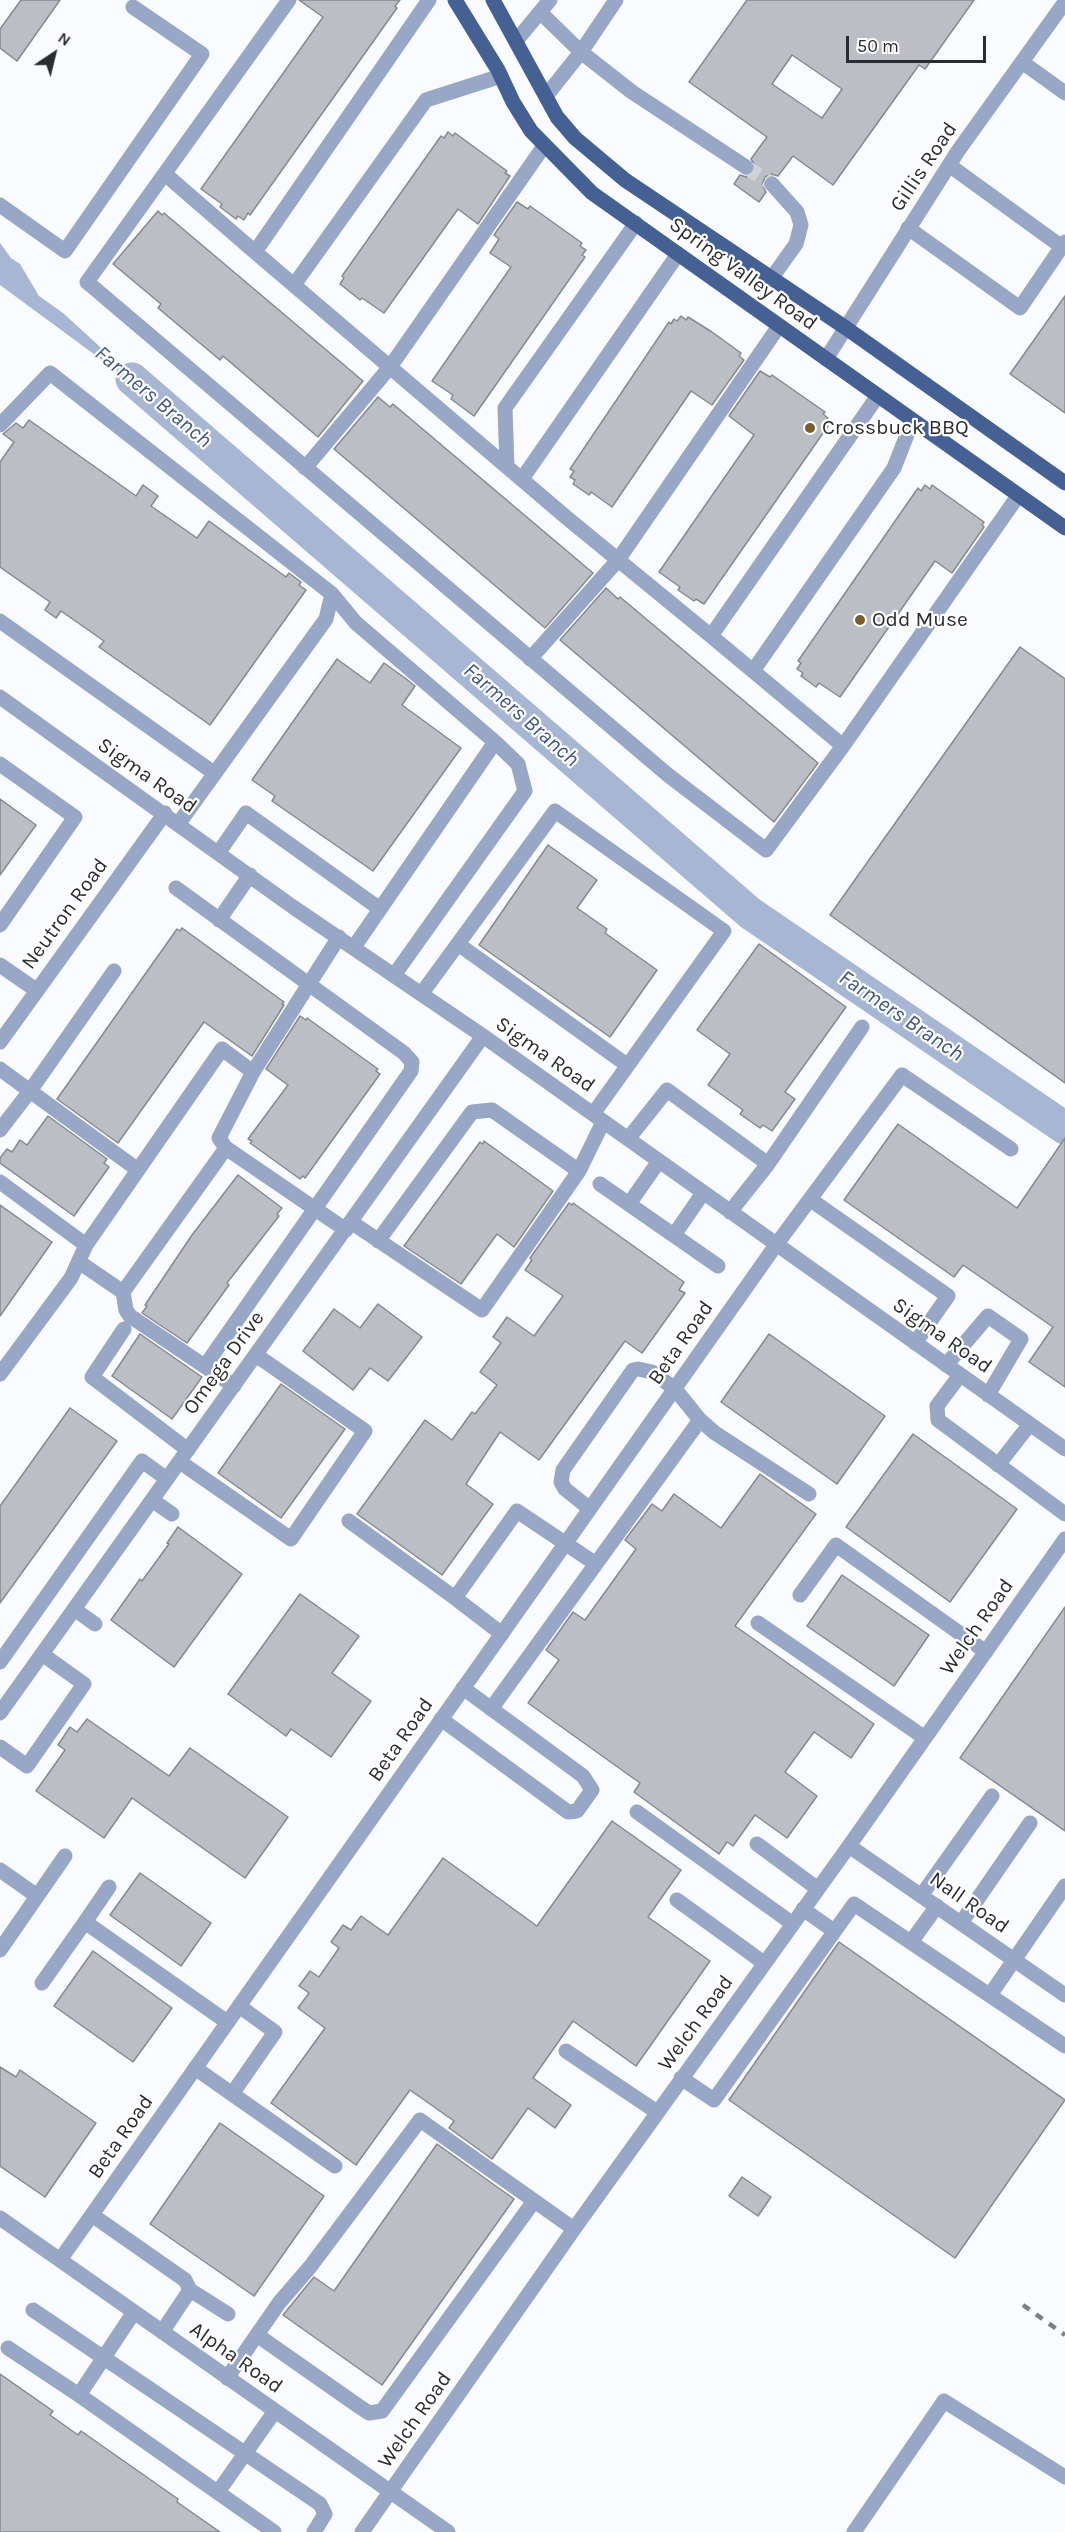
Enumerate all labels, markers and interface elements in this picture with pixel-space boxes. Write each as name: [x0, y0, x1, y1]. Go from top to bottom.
north arrow: [24, 24, 84, 84]
scale bar: [849, 24, 988, 62]
text: N: [54, 28, 75, 50]
text: 50 m: [857, 35, 899, 57]
street label: Gillis Road: [885, 118, 963, 216]
street label: Spring Valley Road: [664, 212, 822, 336]
water label: Farmers Branch: [89, 340, 217, 454]
place label: Crossbuck BBQ: [822, 415, 969, 441]
marker: Crossbuck BBQ: [803, 421, 817, 435]
place label: Odd Muse: [872, 607, 968, 633]
marker: Odd Muse: [853, 613, 867, 627]
water label: Farmers Branch: [458, 657, 584, 773]
street label: Sigma Road: [93, 733, 201, 819]
street label: Neutron Road: [16, 854, 114, 974]
water label: Farmers Branch: [834, 965, 968, 1067]
street label: Sigma Road: [491, 1012, 599, 1098]
street label: Sigma Road: [888, 1293, 996, 1379]
street label: Beta Road: [643, 1296, 719, 1390]
street label: Omega Drive: [178, 1306, 270, 1420]
street label: Welch Road: [935, 1574, 1019, 1680]
street label: Beta Road: [363, 1693, 439, 1787]
street label: Nall Road: [924, 1867, 1014, 1939]
street label: Welch Road: [653, 1970, 739, 2076]
street label: Beta Road: [83, 2090, 159, 2184]
street label: Alpha Road: [185, 2317, 287, 2399]
street label: Welch Road: [373, 2367, 457, 2473]

